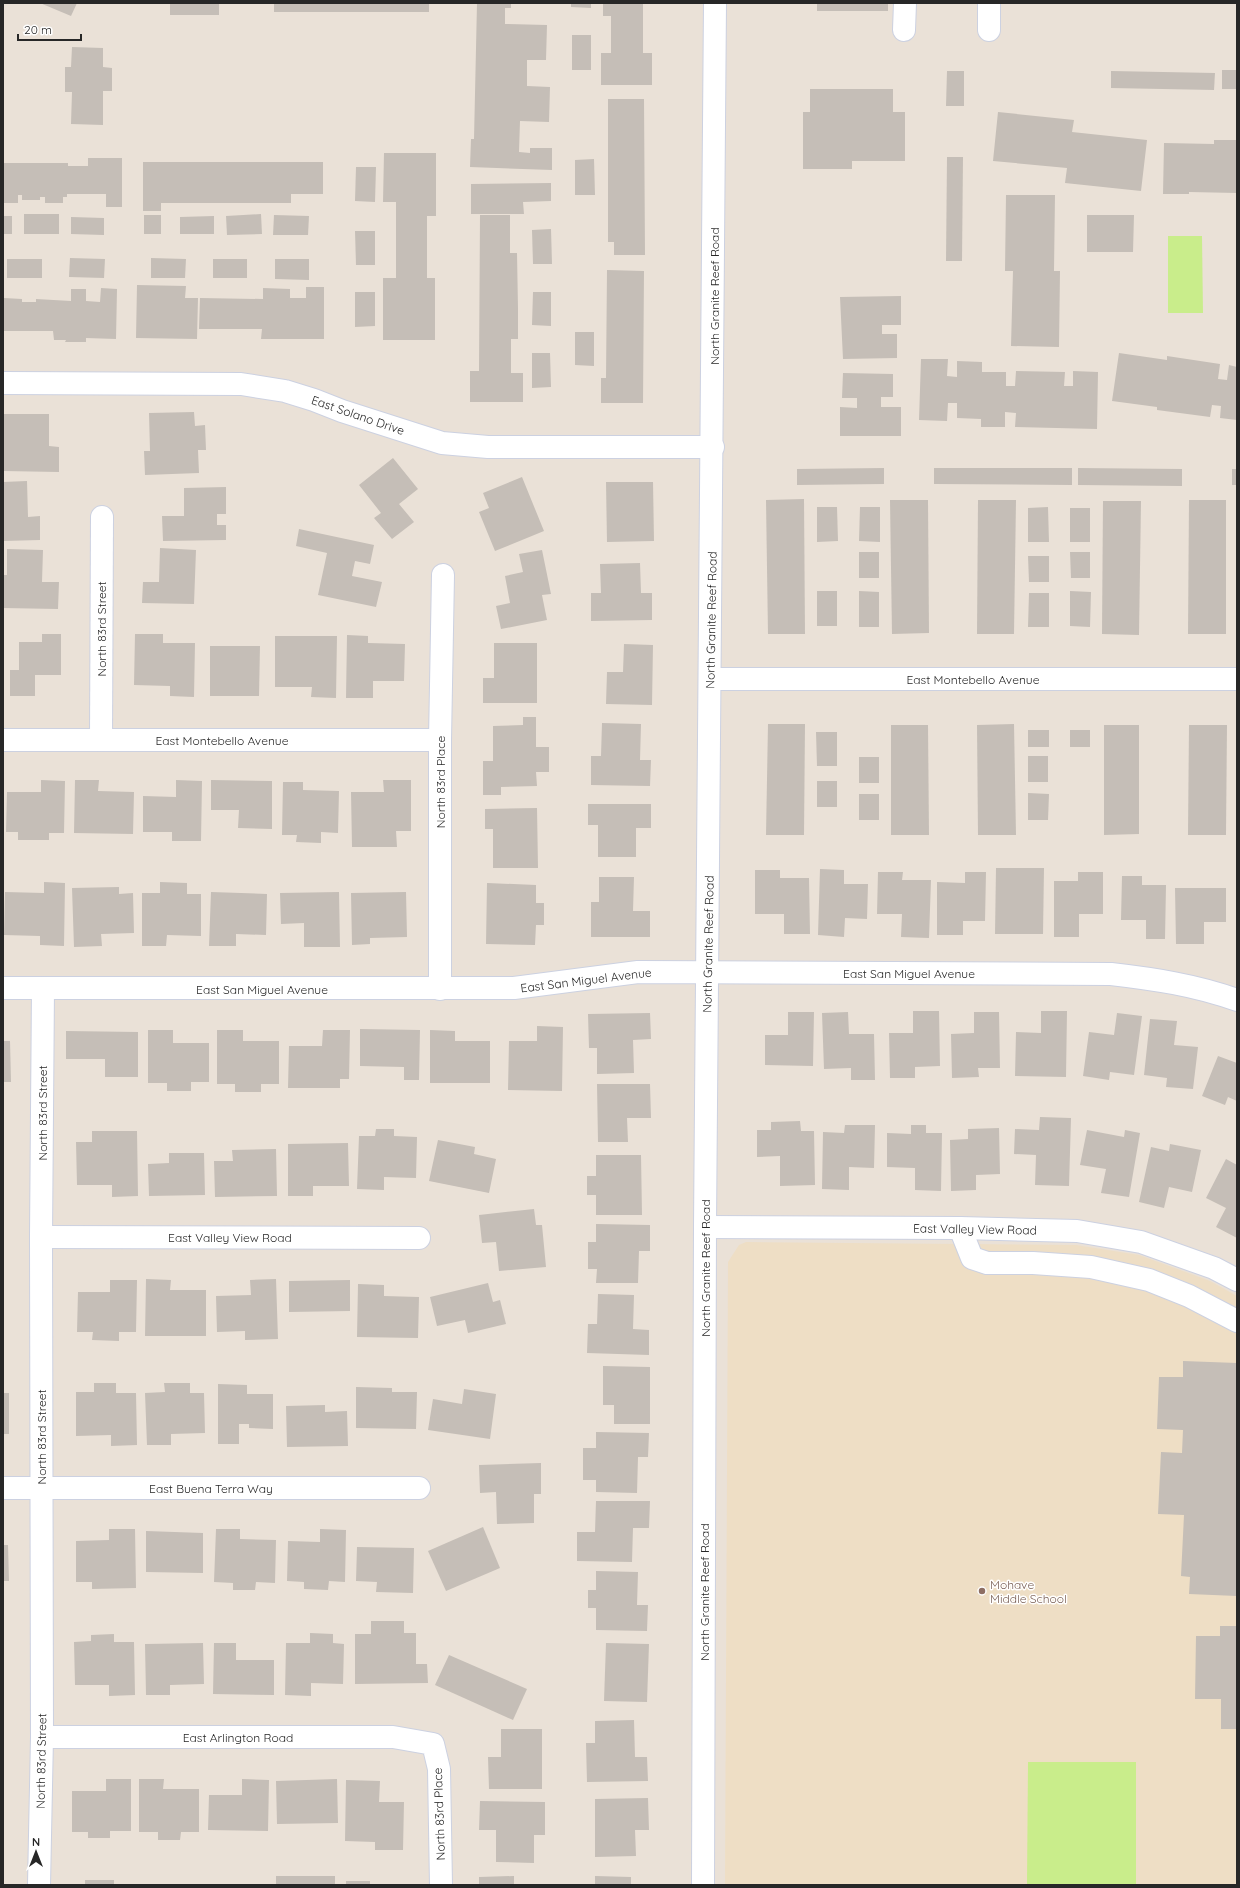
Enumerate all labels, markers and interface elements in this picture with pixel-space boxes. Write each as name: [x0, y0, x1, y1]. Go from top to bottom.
scale bar: [18, 16, 81, 42]
text: 20 m: [24, 22, 52, 37]
street label: North Granite Reef Road: [707, 227, 722, 365]
street label: East Solano Drive: [309, 392, 407, 438]
street label: North Granite Reef Road: [702, 551, 720, 689]
street label: North 83rd Street: [94, 581, 109, 677]
street label: East Montebello Avenue: [907, 672, 1040, 687]
street label: East Montebello Avenue: [156, 733, 289, 748]
street label: North 83rd Place: [433, 735, 448, 828]
street label: North Granite Reef Road: [699, 875, 717, 1013]
street label: East San Miguel Avenue: [520, 964, 653, 995]
street label: East San Miguel Avenue: [843, 966, 975, 981]
street label: East San Miguel Avenue: [196, 982, 328, 997]
street label: North 83rd Street: [35, 1065, 50, 1161]
street label: North Granite Reef Road: [698, 1199, 713, 1337]
street label: East Valley View Road: [913, 1220, 1037, 1238]
street label: East Valley View Road: [168, 1230, 292, 1245]
street label: North 83rd Street: [34, 1389, 49, 1485]
street label: East Buena Terra Way: [149, 1481, 273, 1496]
street label: North Granite Reef Road: [697, 1523, 712, 1661]
place label: Mohave Middle School: [990, 1577, 1067, 1606]
marker: Mohave Middle School: [977, 1586, 987, 1596]
street label: North 83rd Street: [33, 1713, 49, 1809]
street label: East Arlington Road: [183, 1730, 293, 1745]
street label: North 83rd Place: [430, 1767, 448, 1861]
north arrow: [16, 1832, 56, 1872]
text: N: [32, 1835, 40, 1849]

